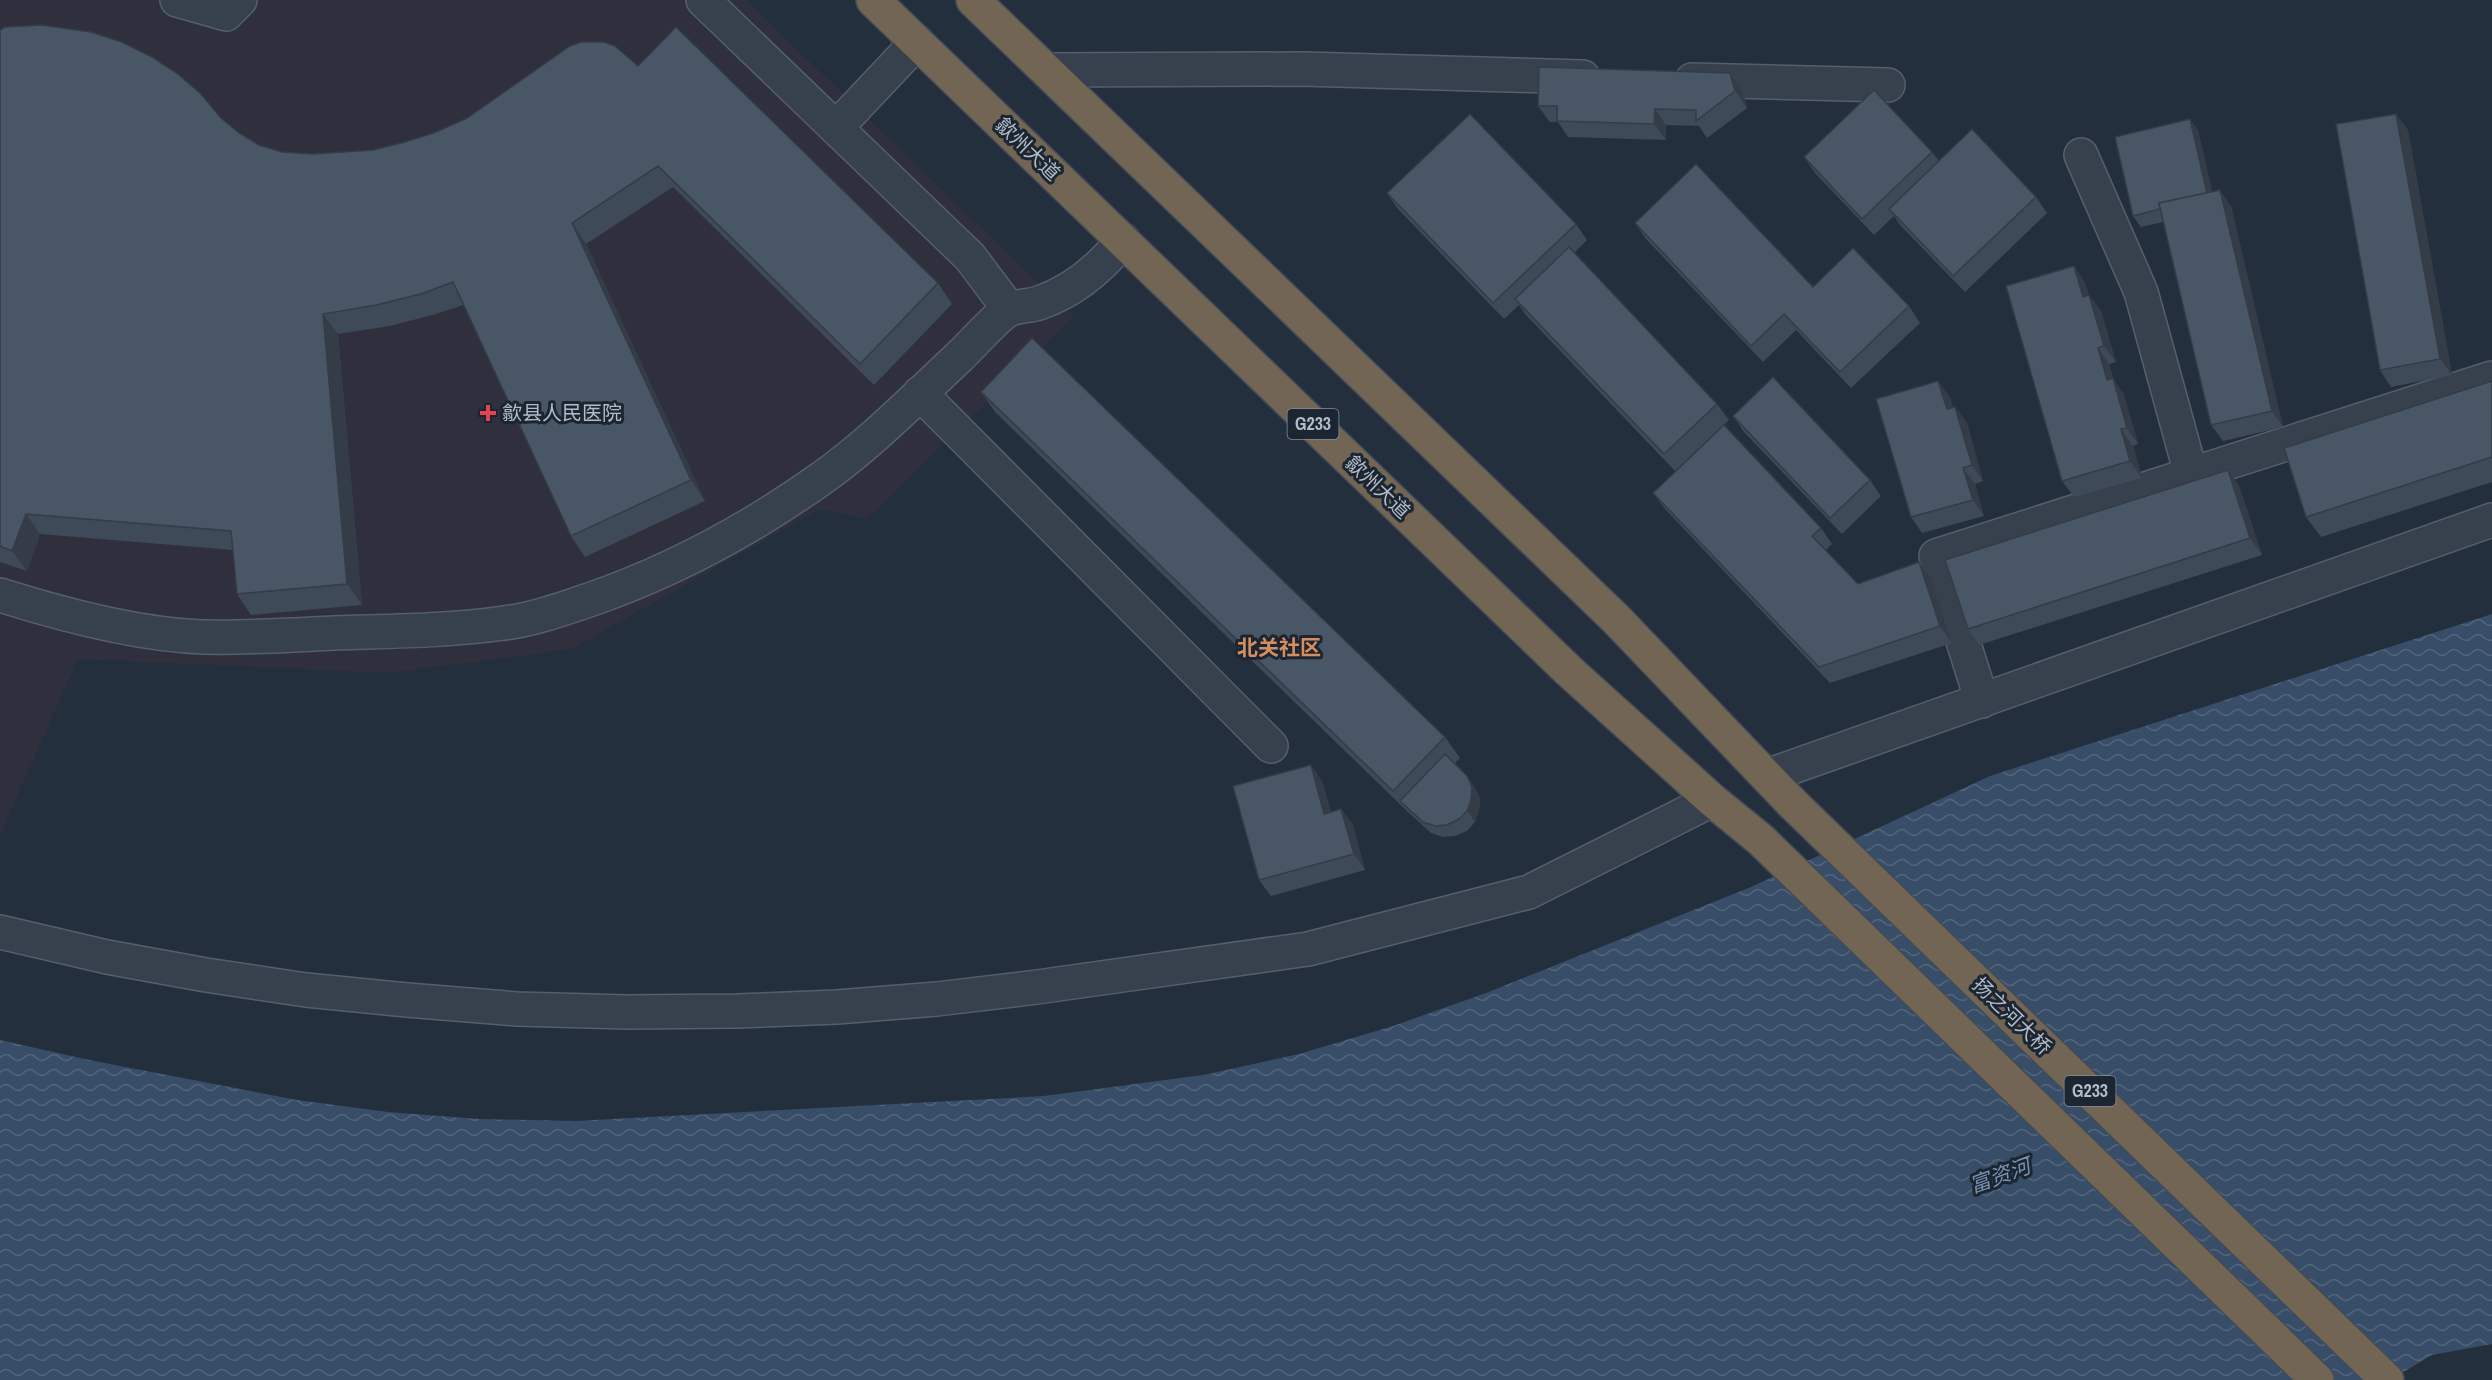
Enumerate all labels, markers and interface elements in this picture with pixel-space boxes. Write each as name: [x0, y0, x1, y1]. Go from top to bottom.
street label: 歙州大道: [990, 111, 1066, 186]
place label: 歙县人民医院: [502, 399, 622, 426]
marker: 歙县人民医院: [479, 404, 497, 422]
road number: G233: [1288, 409, 1338, 439]
street label: 歙州大道: [1340, 449, 1416, 524]
district label: 北关社区: [1237, 633, 1321, 662]
street label: 扬之河大桥: [1967, 971, 2058, 1060]
road number: G233: [2064, 1076, 2116, 1106]
water label: 富资河: [1965, 1150, 2038, 1200]

